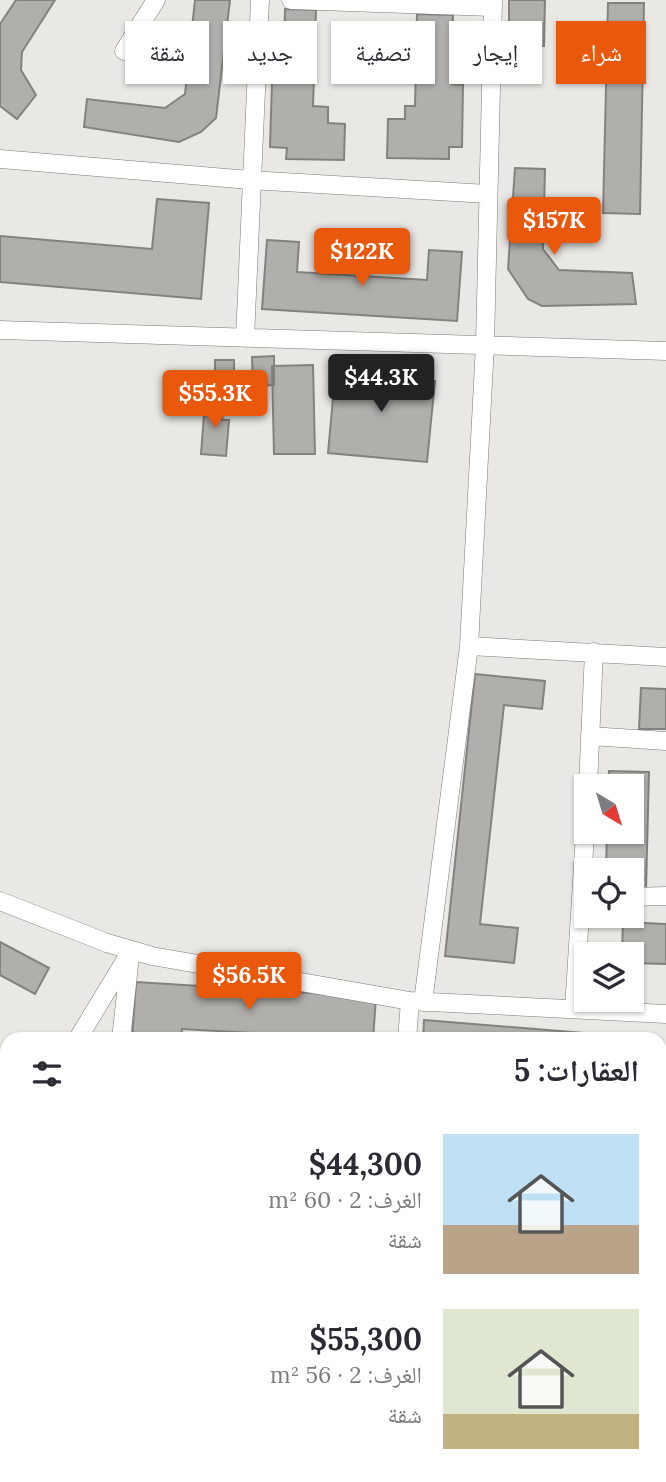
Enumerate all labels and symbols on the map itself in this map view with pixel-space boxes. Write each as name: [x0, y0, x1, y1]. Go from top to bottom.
pin: $157K: [505, 198, 603, 257]
pin: $122K: [313, 229, 411, 288]
pin: $44.3K: [324, 354, 438, 414]
pin: $55.3K: [158, 370, 272, 430]
north arrow: [574, 774, 644, 844]
pin: $56.5K: [192, 953, 306, 1012]

